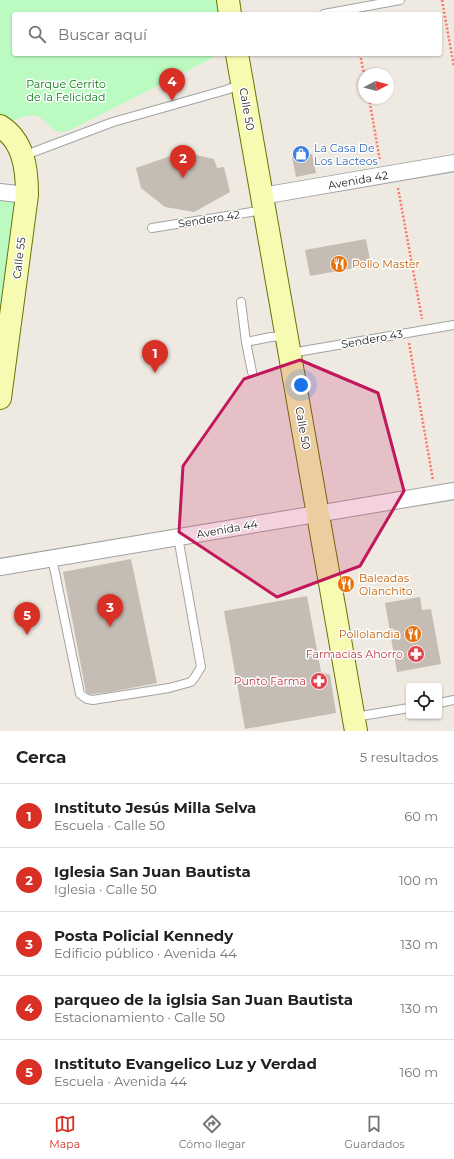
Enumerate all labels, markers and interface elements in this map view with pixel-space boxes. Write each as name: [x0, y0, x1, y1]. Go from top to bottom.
search box: [12, 12, 442, 56]
icon: search: [26, 23, 48, 45]
text: Buscar aquí: [58, 25, 147, 44]
pin: 4: [159, 68, 185, 101]
north arrow: [358, 68, 394, 104]
park label: Parque Cerrito de la Felicidad: [26, 77, 106, 104]
street label: Calle 50: [236, 87, 258, 131]
place label: La Casa De Los Lacteos: [314, 141, 379, 168]
shop icon: La Casa De Los Lacteos: [291, 144, 311, 164]
pin: 2: [170, 145, 196, 178]
street label: Avenida 42: [327, 168, 389, 192]
street label: Sendero 42: [177, 207, 241, 231]
street label: Calle 55: [9, 236, 29, 280]
restaurant icon: Pollo Master: [329, 254, 349, 274]
place label: Pollo Master: [352, 257, 420, 271]
street label: Sendero 43: [340, 327, 404, 351]
pin: 1: [142, 340, 168, 373]
your location: [291, 375, 311, 395]
street label: Calle 50: [292, 406, 314, 450]
street label: Avenida 44: [195, 517, 259, 541]
place label: Baleadas Olanchito: [359, 571, 413, 598]
restaurant icon: Baleadas Olanchito: [336, 574, 356, 594]
pin: 3: [97, 594, 123, 627]
pin: 5: [14, 602, 40, 635]
restaurant icon: Pollolandia: [403, 624, 423, 644]
place label: Pollolandia: [339, 627, 400, 641]
pharmacy icon: Farmacias Ahorro: [406, 644, 426, 664]
place label: Farmacias Ahorro: [306, 647, 403, 661]
pharmacy icon: Punto Farma: [309, 671, 329, 691]
place label: Punto Farma: [234, 674, 306, 688]
map controls: [406, 683, 442, 719]
button: locate: [406, 683, 442, 719]
text: Cerca: [16, 747, 66, 767]
text: 5 resultados: [360, 749, 438, 765]
text: Instituto Jesús Milla Selva: [54, 798, 256, 817]
text: 1: [26, 808, 32, 824]
text: 60 m: [404, 808, 438, 824]
text: Escuela · Calle 50: [54, 817, 165, 833]
text: Iglesia San Juan Bautista: [54, 862, 251, 881]
text: 2: [25, 872, 33, 888]
text: 100 m: [399, 872, 438, 888]
text: Iglesia · Calle 50: [54, 881, 157, 897]
text: Posta Policial Kennedy: [54, 926, 233, 945]
text: 3: [25, 936, 33, 952]
text: 130 m: [400, 936, 438, 952]
text: Edificio público · Avenida 44: [54, 945, 237, 961]
text: parqueo de la iglsia San Juan Bautista: [54, 990, 353, 1009]
text: 4: [25, 1000, 33, 1016]
text: 130 m: [400, 1000, 438, 1016]
text: Estacionamiento · Calle 50: [54, 1009, 225, 1025]
text: Instituto Evangelico Luz y Verdad: [54, 1054, 317, 1073]
text: 5: [25, 1064, 33, 1080]
text: 160 m: [400, 1064, 438, 1080]
text: Escuela · Avenida 44: [54, 1073, 187, 1089]
tab: Mapa: [49, 1113, 80, 1151]
tab: Cómo llegar: [179, 1113, 246, 1151]
tab: Guardados: [344, 1113, 405, 1151]

